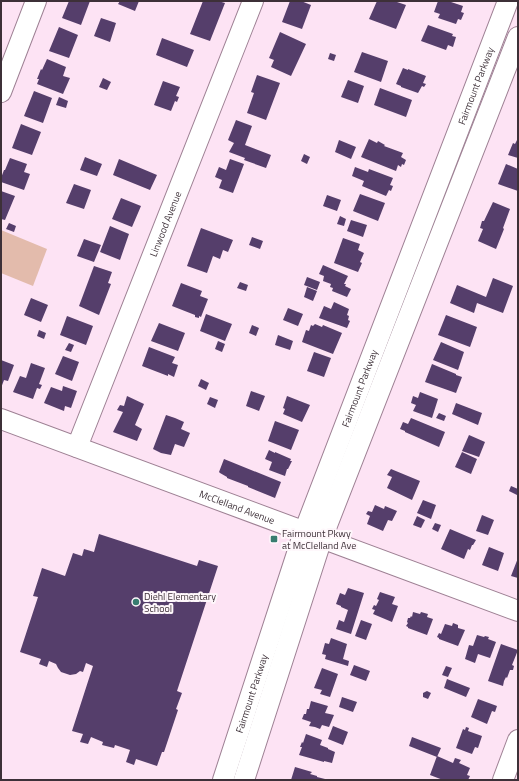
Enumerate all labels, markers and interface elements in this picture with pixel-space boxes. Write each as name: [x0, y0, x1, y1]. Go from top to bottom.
street label: Fairmount Parkway: [454, 45, 498, 127]
street label: Linwood Avenue: [146, 189, 185, 259]
street label: Fairmount Parkway: [338, 347, 382, 429]
street label: McClelland Avenue: [197, 486, 277, 528]
place label: Fairmount Pkwy at McClelland Ave: [282, 526, 356, 553]
marker: Fairmount Pkwy at McClelland Ave: [269, 534, 279, 544]
place label: Diehl Elementary School: [144, 589, 216, 616]
marker: Diehl Elementary School: [131, 597, 141, 607]
street label: Fairmount Parkway: [232, 652, 272, 735]

